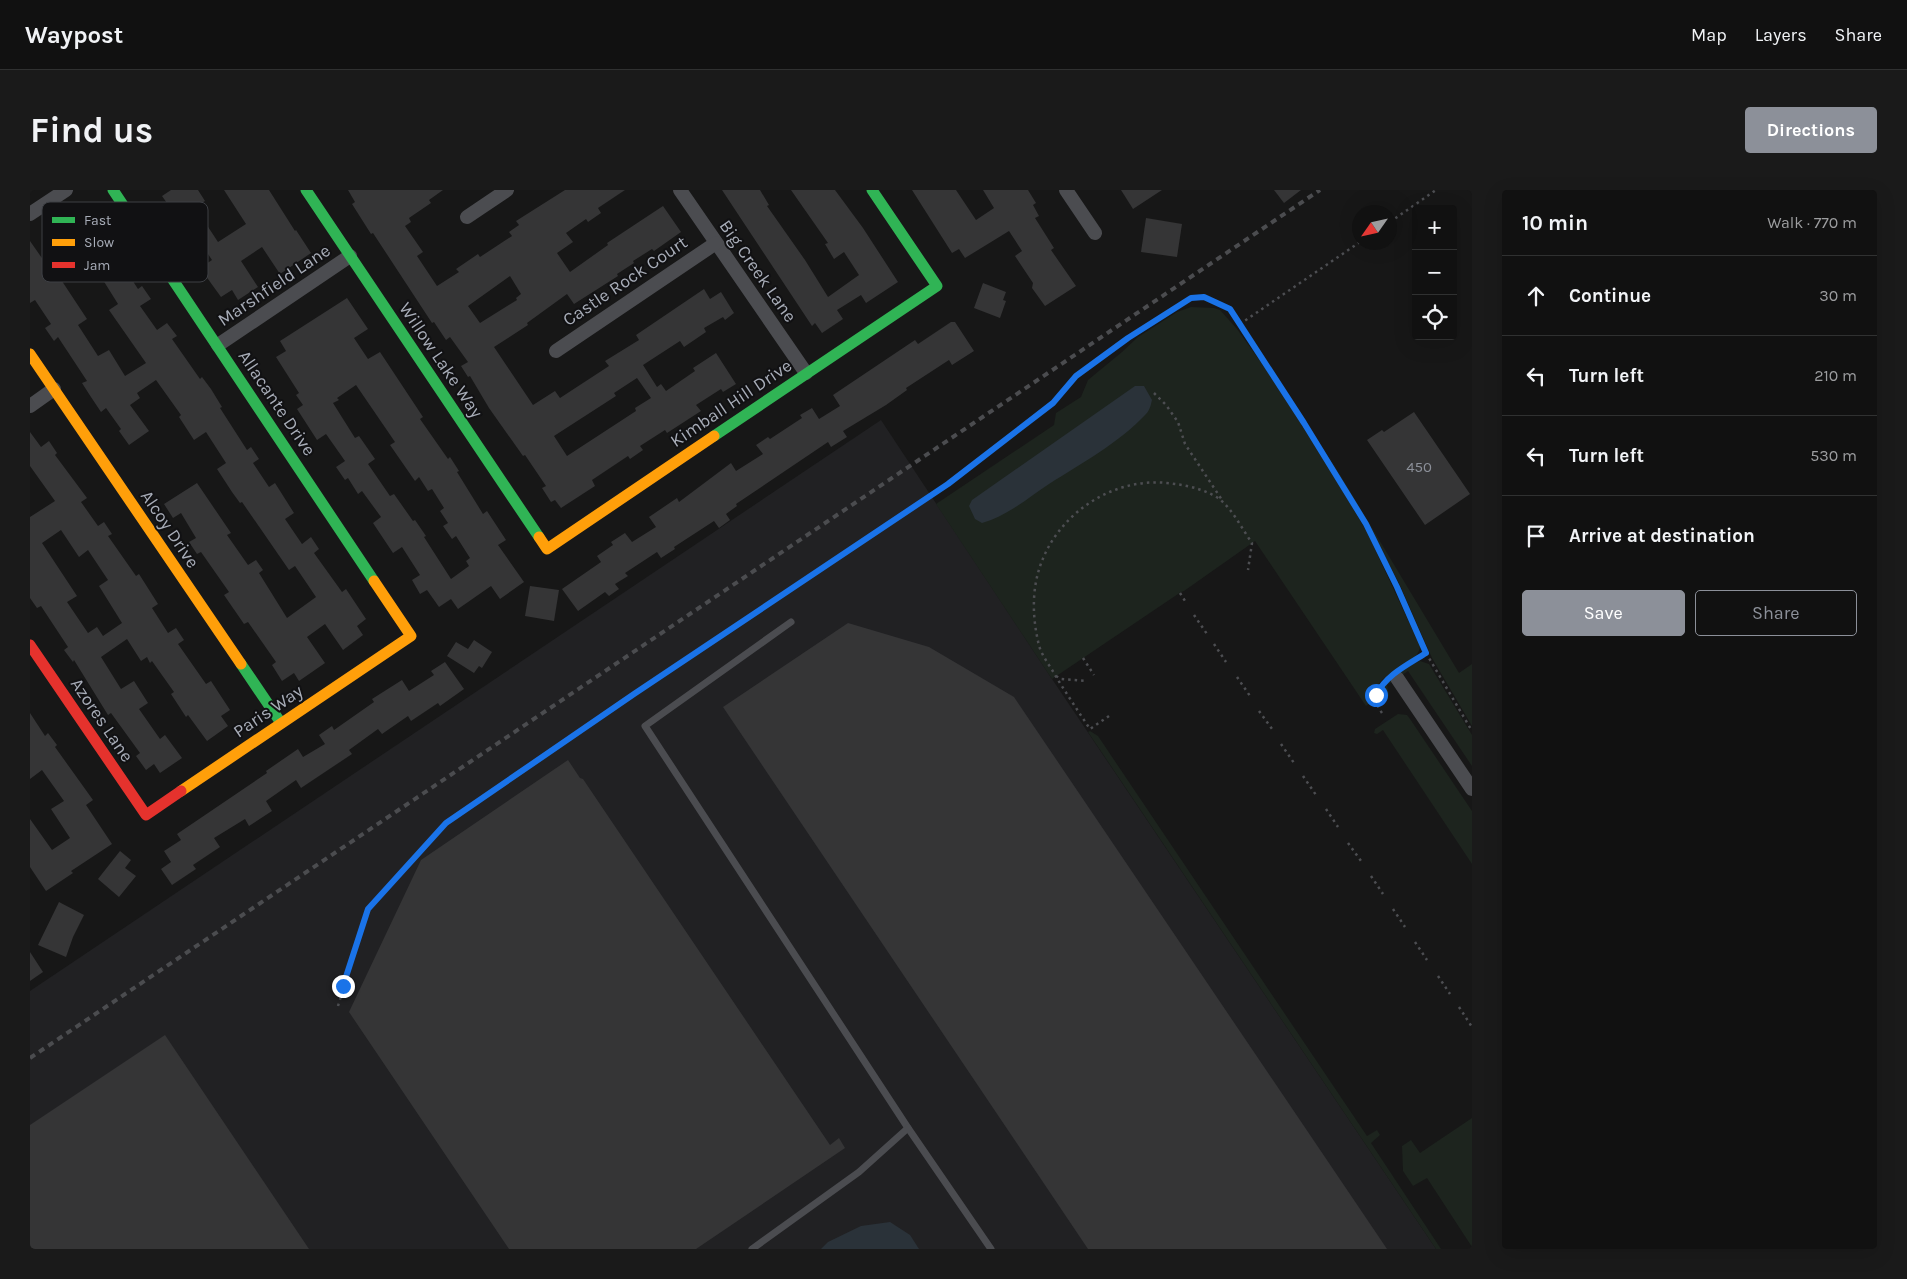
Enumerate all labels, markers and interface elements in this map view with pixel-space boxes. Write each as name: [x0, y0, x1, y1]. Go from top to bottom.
text: Waypost: [25, 21, 123, 49]
text: Map: [1691, 24, 1727, 46]
text: Layers: [1755, 24, 1807, 46]
text: Share: [1835, 24, 1882, 46]
button: Directions: [1745, 107, 1877, 153]
text: Find us: [30, 110, 153, 151]
legend: [42, 202, 208, 282]
north arrow: [1352, 205, 1397, 250]
map controls: [1412, 205, 1457, 340]
button: +: [1412, 205, 1457, 250]
text: 10 min: [1522, 211, 1588, 235]
text: Fast: [84, 212, 111, 229]
text: Walk · 770 m: [1767, 213, 1857, 232]
street label: Big Creek Lane: [715, 216, 801, 326]
street label: Castle Rock Court: [559, 231, 692, 331]
text: Slow: [84, 234, 114, 251]
street label: Marshfield Lane: [213, 239, 335, 331]
button: −: [1412, 250, 1457, 295]
text: Jam: [84, 257, 110, 274]
icon: ahead: [1522, 282, 1550, 310]
text: Continue: [1569, 285, 1651, 307]
text: 30 m: [1819, 286, 1857, 305]
button: locate: [1412, 295, 1457, 340]
street label: Willow Lake Way: [394, 298, 488, 422]
street label: Allacante Drive: [234, 346, 320, 460]
street label: Kimball Hill Drive: [666, 354, 796, 452]
icon: left: [1522, 362, 1550, 390]
text: Turn left: [1569, 365, 1644, 387]
text: 210 m: [1814, 366, 1857, 385]
icon: left: [1522, 442, 1550, 470]
text: Turn left: [1569, 445, 1644, 467]
text: 530 m: [1810, 446, 1857, 465]
house number: 450: [1406, 458, 1432, 476]
street label: Alcoy Drive: [136, 486, 204, 572]
icon: arrive: [1522, 522, 1550, 550]
text: Arrive at destination: [1569, 525, 1755, 547]
button: Save: [1522, 590, 1685, 636]
button: Share: [1695, 590, 1857, 636]
street label: Azores Lane: [66, 674, 138, 766]
street label: Paris Way: [229, 679, 308, 742]
route start: [1365, 684, 1388, 707]
route end: [332, 975, 355, 998]

